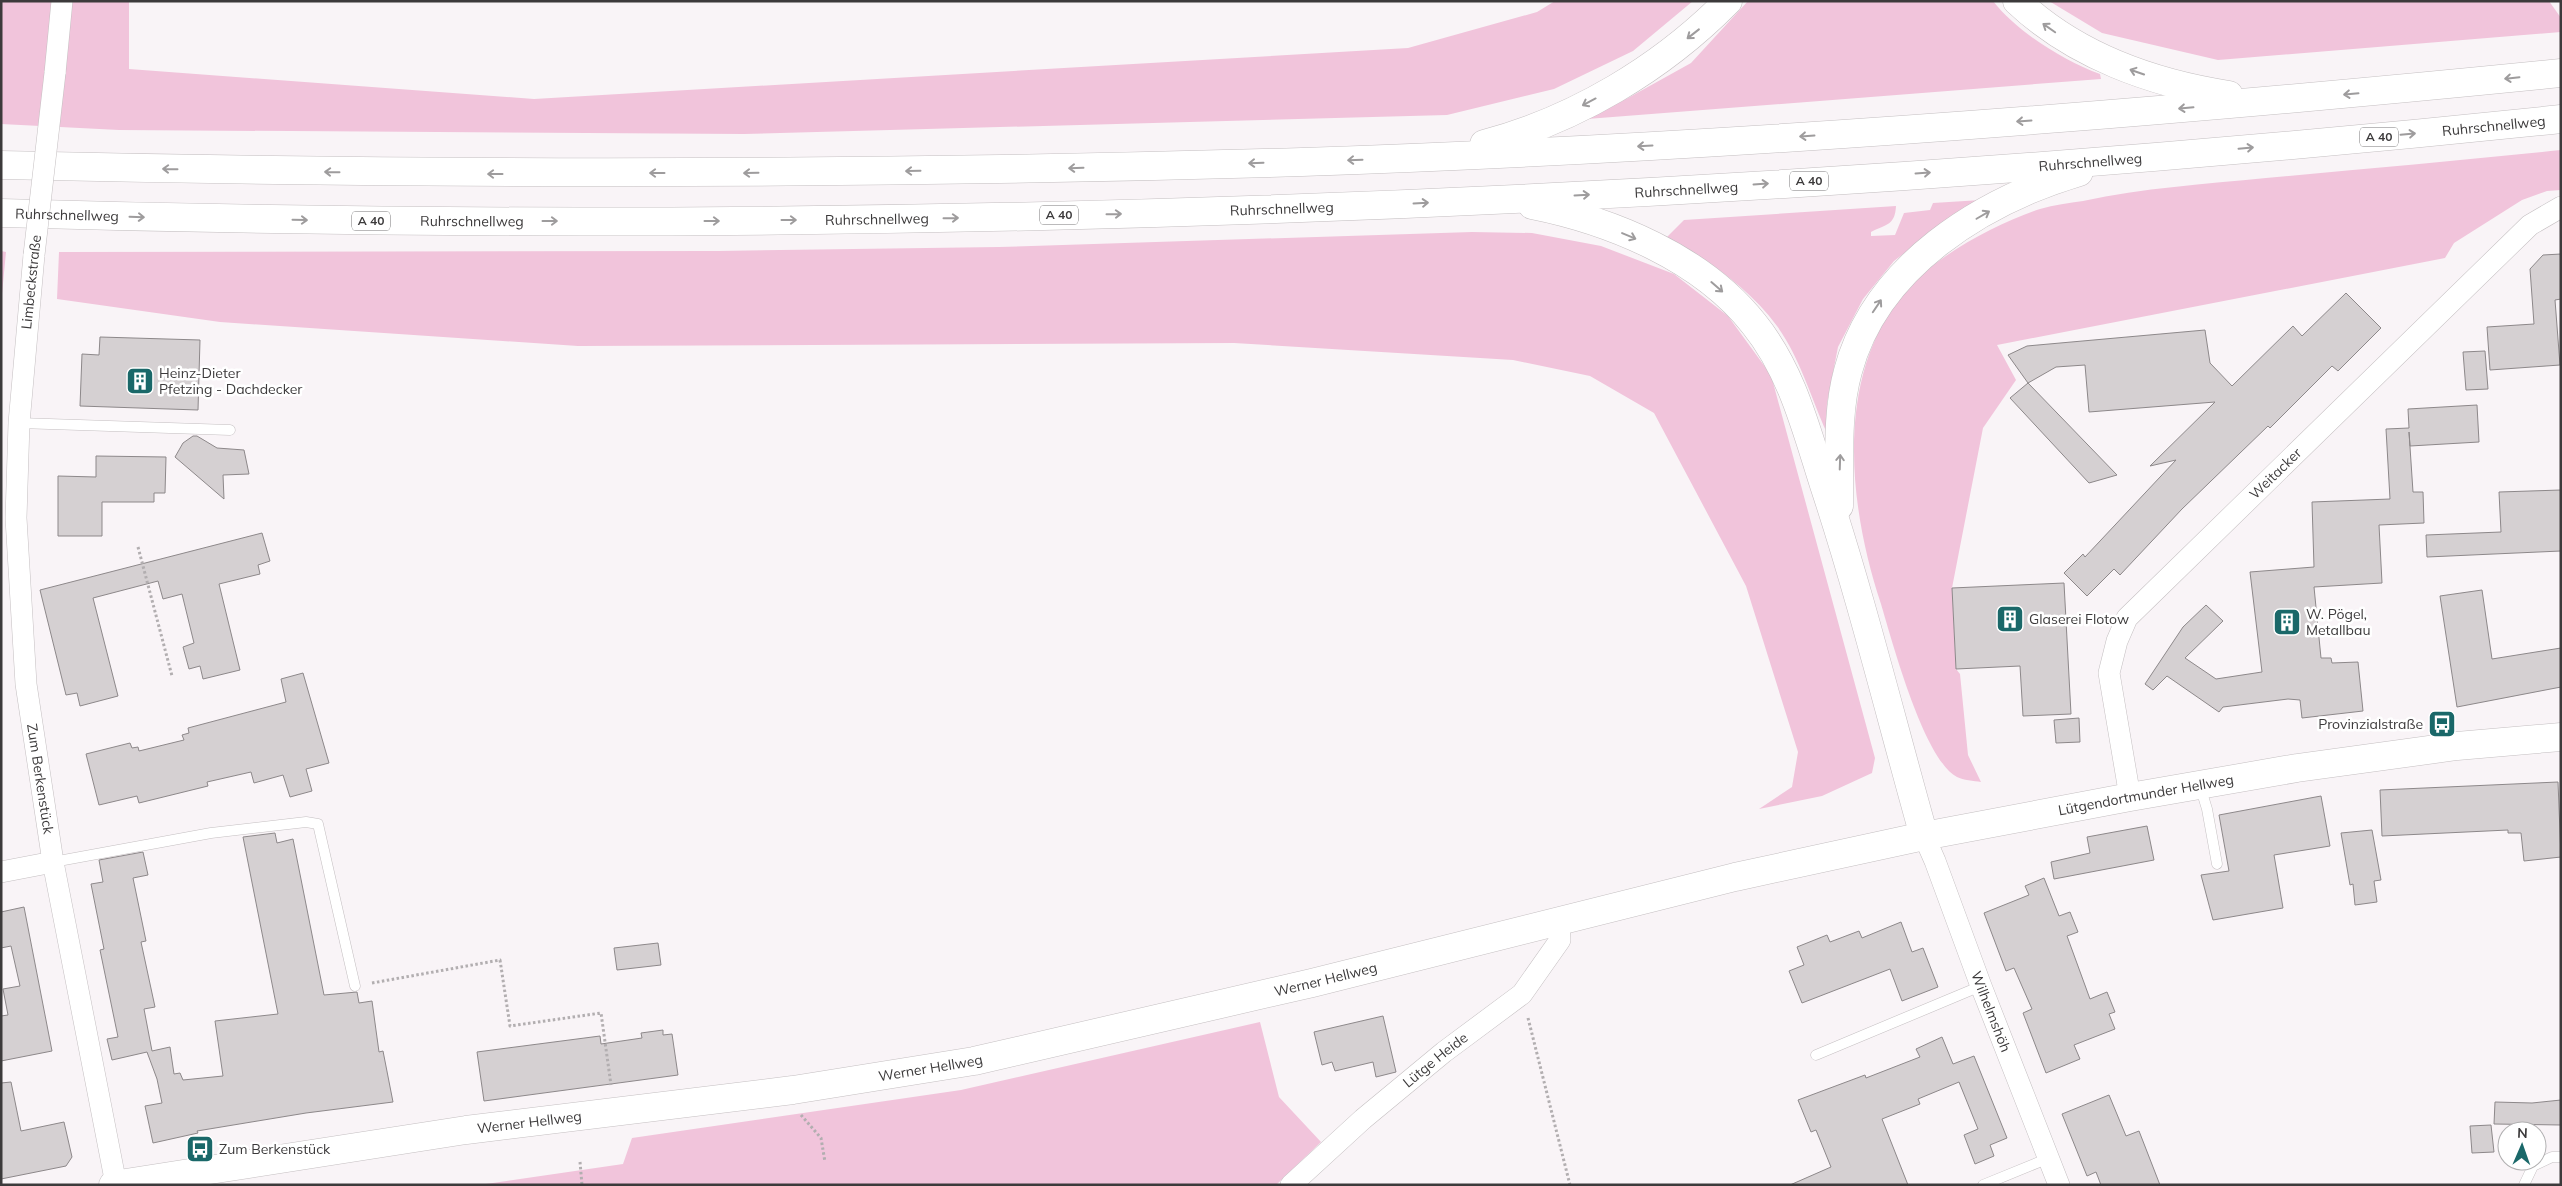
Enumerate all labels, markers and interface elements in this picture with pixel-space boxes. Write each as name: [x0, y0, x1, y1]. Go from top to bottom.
one-way arrow: [2042, 23, 2056, 33]
one-way arrow: [1687, 29, 1700, 40]
one-way arrow: [2130, 67, 2145, 76]
one-way arrow: [2505, 73, 2521, 83]
one-way arrow: [2343, 89, 2359, 98]
one-way arrow: [1582, 98, 1597, 107]
one-way arrow: [2179, 103, 2195, 113]
street label: Ruhrschnellweg: [2441, 112, 2546, 140]
one-way arrow: [2017, 116, 2033, 126]
road number: A 40: [2360, 128, 2398, 146]
one-way arrow: [2400, 129, 2416, 139]
one-way arrow: [1800, 132, 1816, 141]
one-way arrow: [1637, 142, 1653, 151]
one-way arrow: [2238, 143, 2254, 153]
street label: Ruhrschnellweg: [2038, 149, 2143, 175]
one-way arrow: [1347, 155, 1363, 164]
one-way arrow: [1248, 158, 1264, 168]
one-way arrow: [1068, 163, 1084, 173]
one-way arrow: [162, 164, 178, 173]
one-way arrow: [905, 166, 922, 176]
one-way arrow: [324, 167, 340, 177]
one-way arrow: [649, 168, 666, 178]
one-way arrow: [743, 168, 759, 178]
one-way arrow: [487, 169, 503, 179]
one-way arrow: [1915, 169, 1931, 178]
road number: A 40: [1790, 172, 1828, 190]
street label: Ruhrschnellweg: [1634, 178, 1739, 202]
one-way arrow: [1753, 180, 1769, 189]
one-way arrow: [1573, 190, 1589, 199]
street label: Ruhrschnellweg: [1230, 198, 1334, 220]
one-way arrow: [1412, 198, 1428, 207]
street label: Ruhrschnellweg: [15, 204, 119, 225]
road number: A 40: [1040, 206, 1078, 224]
street label: Ruhrschnellweg: [825, 209, 929, 229]
one-way arrow: [1106, 209, 1122, 219]
one-way arrow: [1975, 209, 1990, 219]
one-way arrow: [129, 212, 145, 221]
road number: A 40: [352, 212, 390, 230]
street label: Ruhrschnellweg: [420, 212, 524, 230]
one-way arrow: [943, 213, 959, 222]
one-way arrow: [292, 215, 308, 225]
one-way arrow: [780, 215, 797, 225]
one-way arrow: [542, 216, 558, 226]
one-way arrow: [704, 216, 720, 226]
one-way arrow: [1621, 231, 1636, 241]
street label: Limbeckstraße: [17, 234, 45, 330]
one-way arrow: [1711, 281, 1724, 293]
one-way arrow: [1872, 300, 1882, 314]
place label: Heinz-Dieter Pfetzing - Dachdecker: [159, 364, 303, 398]
building icon: Heinz-Dieter Pfetzing - Dachdecker: [125, 366, 155, 396]
street label: Weitacker: [2246, 443, 2306, 503]
one-way arrow: [1835, 454, 1845, 470]
building icon: Glaserei Flotow: [1995, 604, 2025, 634]
place label: W. Pögel, Metallbau: [2306, 605, 2370, 639]
building icon: W. Pögel, Metallbau: [2272, 607, 2302, 637]
place label: Glaserei Flotow: [2029, 610, 2129, 628]
bus stop icon: Provinzialstraße: [2427, 709, 2457, 739]
place label: Provinzialstraße: [2318, 715, 2423, 733]
street label: Zum Berkenstück: [23, 722, 58, 836]
street label: Lütgendortmunder Hellweg: [2057, 770, 2235, 819]
street label: Werner Hellweg: [1272, 958, 1379, 1000]
street label: Wilhelmshöh: [1967, 969, 2015, 1055]
street label: Lütge Heide: [1399, 1029, 1471, 1091]
street label: Werner Hellweg: [877, 1050, 984, 1085]
street label: Werner Hellweg: [476, 1107, 583, 1138]
north arrow: [2497, 1121, 2547, 1171]
text: N: [2517, 1124, 2528, 1142]
bus stop icon: Zum Berkenstück: [185, 1134, 215, 1164]
place label: Zum Berkenstück: [219, 1140, 331, 1158]

